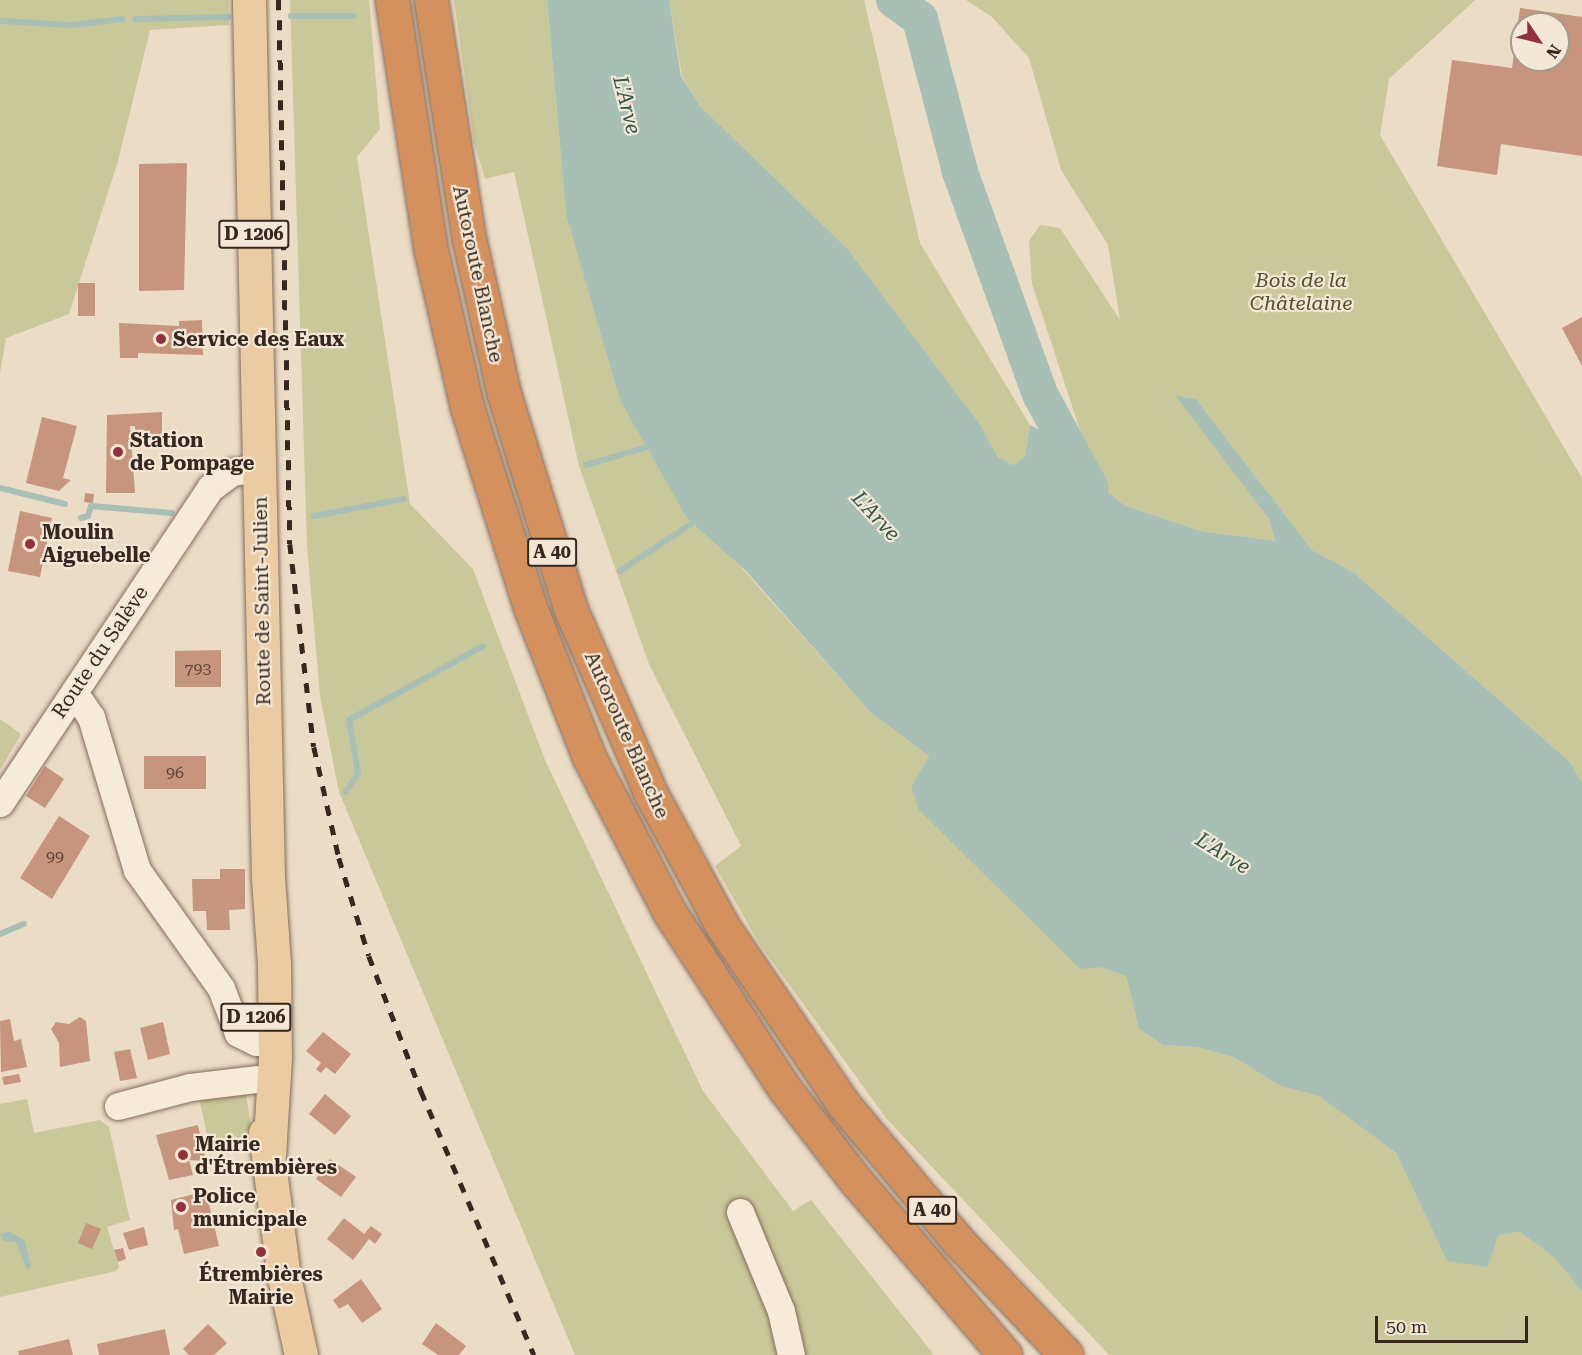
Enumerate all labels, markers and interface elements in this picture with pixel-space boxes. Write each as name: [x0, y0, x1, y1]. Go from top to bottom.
north arrow: [1510, 12, 1570, 72]
text: N: [1542, 41, 1565, 62]
water label: L'Arve: [608, 73, 646, 137]
street label: Autoroute Blanche: [448, 183, 508, 365]
road number: D 1206: [218, 219, 290, 249]
park label: Bois de la Châtelaine: [1250, 269, 1352, 316]
place label: Service des Eaux: [173, 327, 344, 351]
marker: Service des Eaux: [154, 332, 168, 346]
place label: Station de Pompage: [130, 428, 255, 475]
marker: Station de Pompage: [111, 445, 125, 459]
water label: L'Arve: [847, 486, 905, 546]
street label: Route de Saint-Julien: [248, 496, 276, 706]
place label: Moulin Aiguebelle: [42, 520, 150, 567]
marker: Moulin Aiguebelle: [23, 537, 37, 551]
road number: A 40: [526, 537, 578, 567]
street label: Route du Salève: [47, 581, 153, 723]
street label: Autoroute Blanche: [579, 648, 675, 822]
house number: 793: [185, 659, 211, 679]
house number: 96: [166, 763, 184, 783]
water label: L'Arve: [1191, 827, 1255, 879]
house number: 99: [46, 847, 64, 867]
road number: D 1206: [220, 1002, 292, 1032]
place label: Mairie d'Étrembières: [195, 1132, 337, 1179]
marker: Mairie d'Étrembières: [176, 1148, 190, 1162]
place label: Police municipale: [193, 1184, 307, 1231]
road number: A 40: [906, 1195, 958, 1225]
marker: Police municipale: [174, 1200, 188, 1214]
marker: Étrembières Mairie: [254, 1245, 268, 1259]
place label: Étrembières Mairie: [199, 1262, 323, 1309]
scale bar: [1378, 1304, 1531, 1342]
text: 50 m: [1386, 1316, 1427, 1337]

